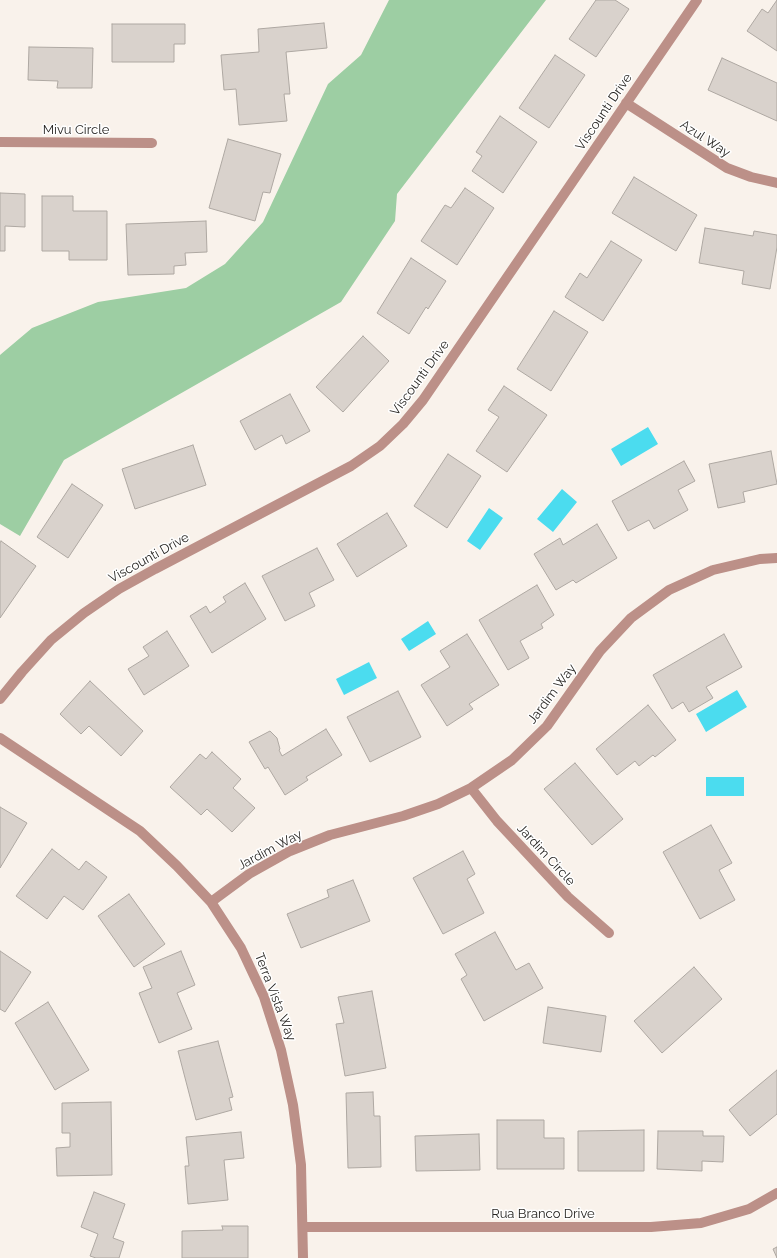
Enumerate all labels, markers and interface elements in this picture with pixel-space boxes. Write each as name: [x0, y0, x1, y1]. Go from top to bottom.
street label: Viscounti Drive: [573, 71, 635, 153]
street label: Azul Way: [677, 117, 733, 161]
street label: Mivu Circle: [43, 122, 109, 138]
street label: Viscounti Drive: [387, 337, 453, 419]
street label: Viscounti Drive: [106, 529, 192, 587]
street label: Jardim Way: [525, 661, 579, 727]
street label: Jardim Circle: [514, 821, 578, 889]
street label: Jardim Way: [235, 827, 305, 873]
street label: Terra Vista Way: [251, 951, 299, 1043]
street label: Rua Branco Drive: [491, 1206, 595, 1222]

